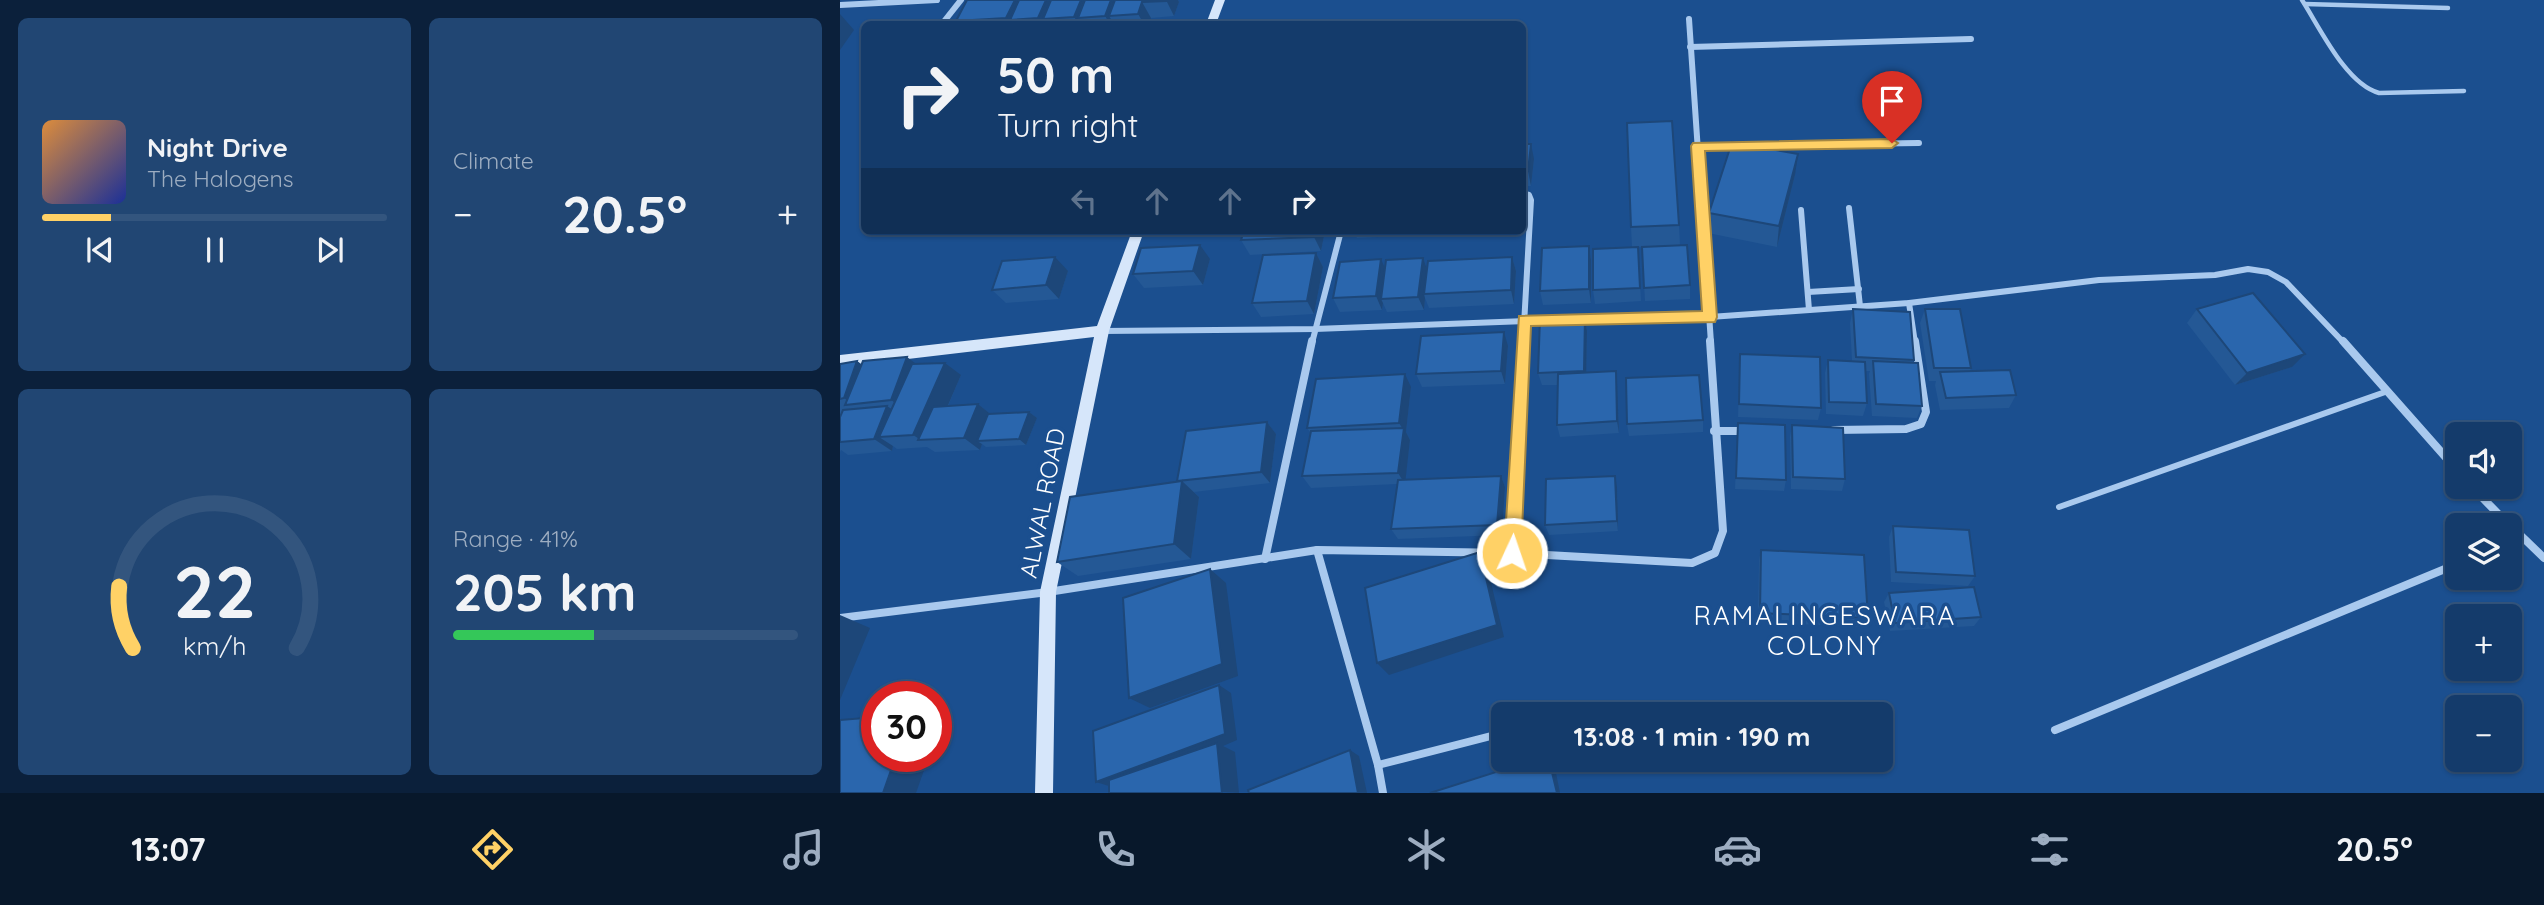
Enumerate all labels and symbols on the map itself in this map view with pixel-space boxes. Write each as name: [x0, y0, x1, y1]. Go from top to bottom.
pin: [1862, 71, 1922, 143]
street label: ALWAL ROAD: [1013, 426, 1071, 580]
position arrow: [1475, 516, 1549, 590]
district label: RAMALINGESWARA COLONY: [1694, 599, 1956, 662]
speed limit sign: 30: [861, 681, 952, 772]

